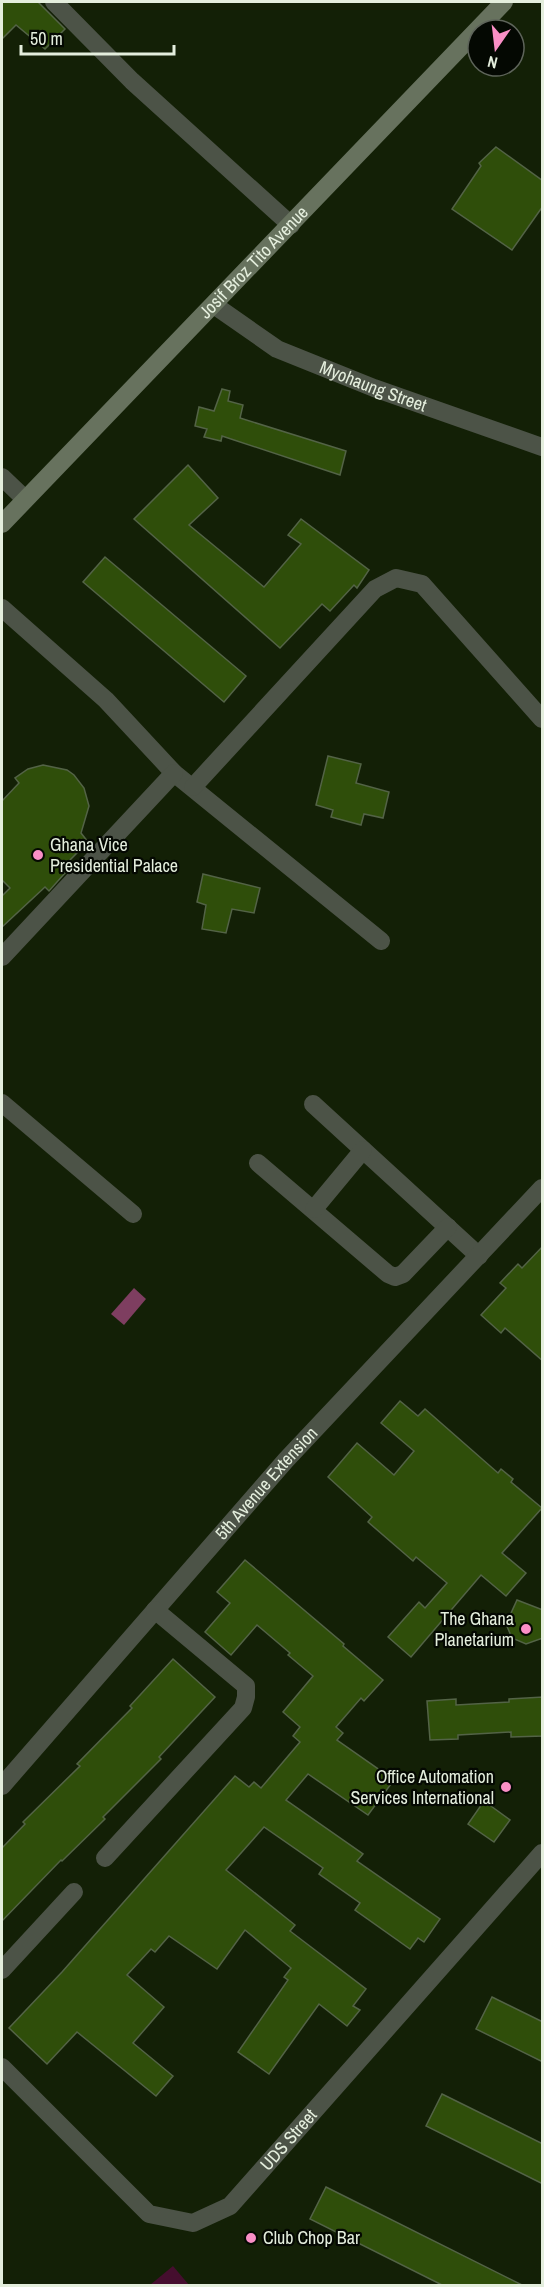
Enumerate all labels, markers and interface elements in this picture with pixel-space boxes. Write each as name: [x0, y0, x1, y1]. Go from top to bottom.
scale bar: [21, 18, 174, 56]
north arrow: [466, 18, 526, 78]
text: 50 m: [30, 26, 63, 51]
text: N: [485, 51, 500, 74]
street label: Josif Broz Tito Avenue: [193, 200, 314, 324]
street label: Myohaung Street: [316, 354, 430, 418]
place label: Ghana Vice Presidential Palace: [50, 832, 178, 878]
marker: Ghana Vice Presidential Palace: [31, 848, 45, 862]
street label: 5th Avenue Extension: [209, 1421, 323, 1545]
place label: The Ghana Planetarium: [434, 1606, 514, 1652]
marker: The Ghana Planetarium: [519, 1622, 533, 1636]
place label: Office Automation Services International: [350, 1764, 494, 1810]
marker: Office Automation Services International: [499, 1780, 513, 1794]
street label: UDS Street: [254, 2103, 322, 2176]
place label: Club Chop Bar: [263, 2225, 360, 2250]
marker: Club Chop Bar: [244, 2231, 258, 2245]

